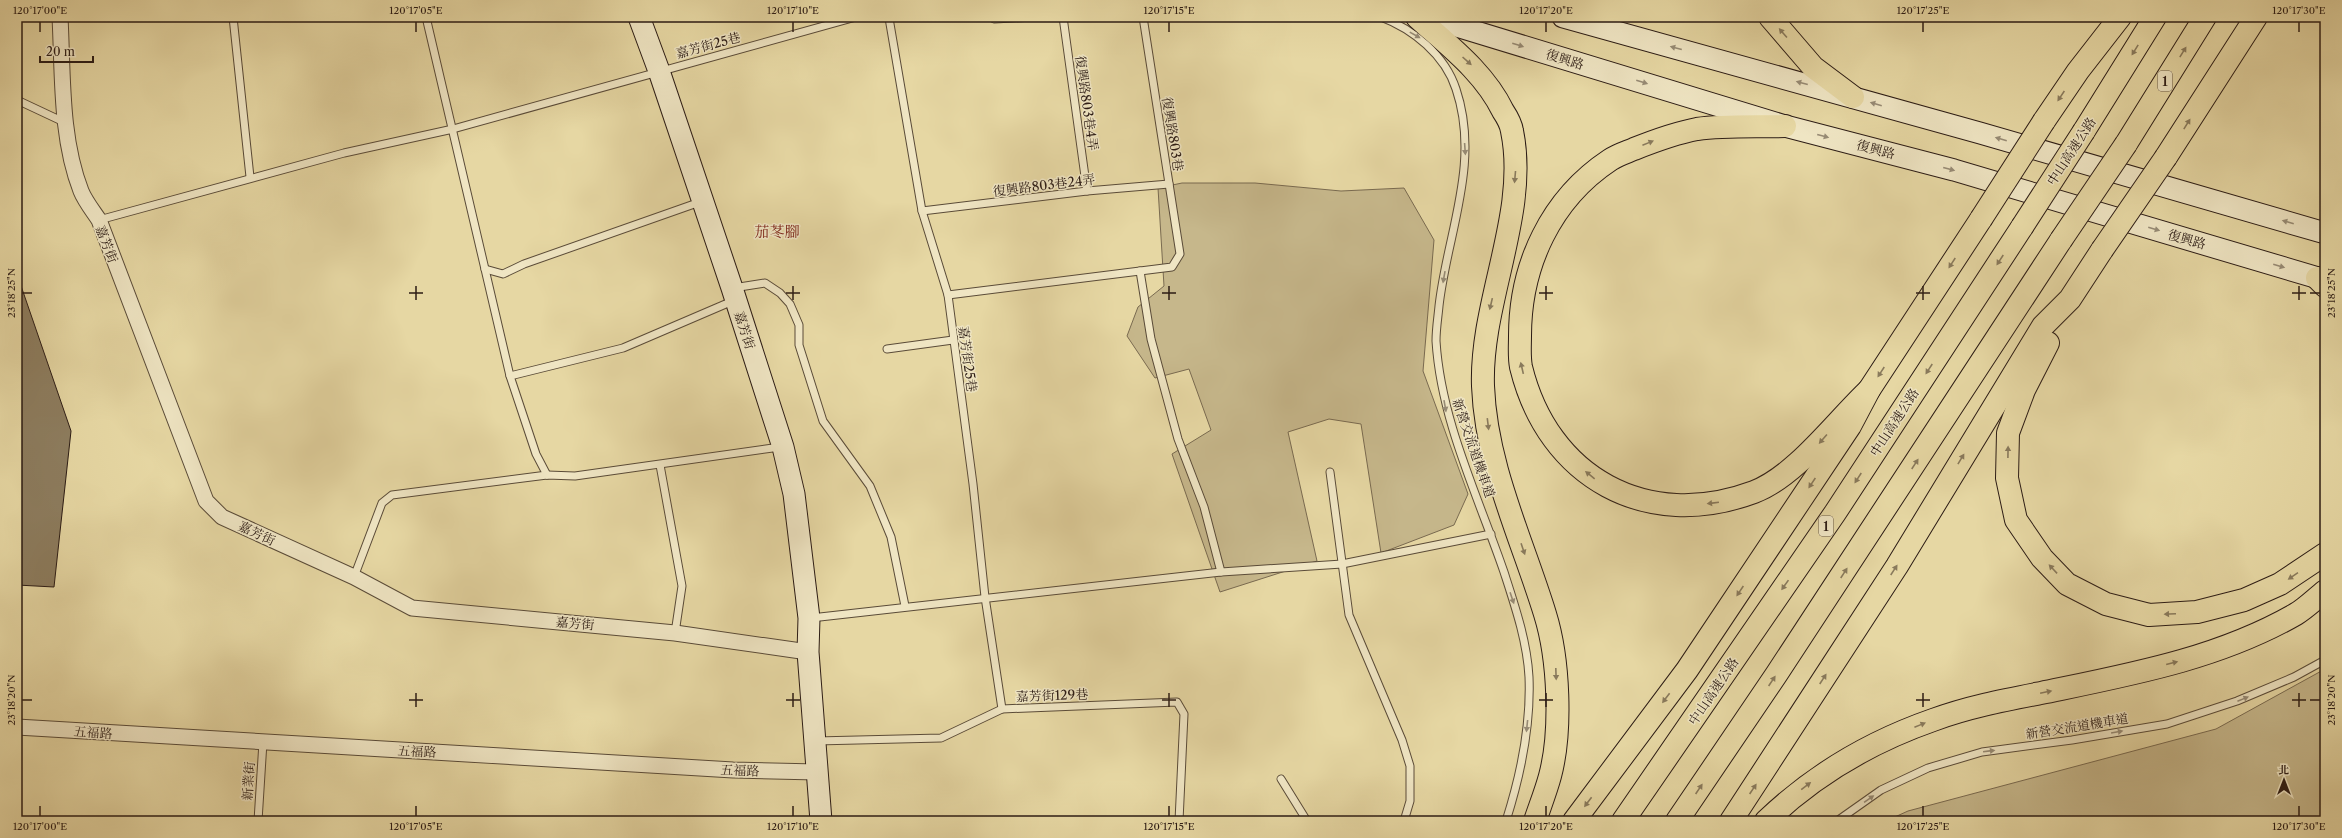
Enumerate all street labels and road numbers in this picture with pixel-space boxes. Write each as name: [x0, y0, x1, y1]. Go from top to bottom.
street label: 嘉芳街25巷: [674, 29, 742, 61]
street label: 復興路: [1544, 46, 1586, 72]
street label: 復興路803巷4弄: [1072, 55, 1102, 151]
road number: 1: [2158, 71, 2172, 91]
street label: 復興路803巷: [1159, 96, 1187, 172]
street label: 中山高速公路: [2043, 114, 2099, 188]
street label: 復興路: [1855, 136, 1897, 162]
street label: 復興路803巷24弄: [992, 171, 1096, 199]
street label: 嘉芳街: [93, 223, 121, 265]
street label: 復興路: [2166, 226, 2208, 252]
street label: 嘉芳街: [731, 309, 759, 351]
street label: 嘉芳街25巷: [955, 325, 981, 393]
street label: 中山高速公路: [1866, 385, 1922, 459]
street label: 新營交流道機車道: [1450, 396, 1498, 500]
road number: 1: [1819, 516, 1833, 536]
street label: 嘉芳街: [236, 518, 278, 548]
street label: 嘉芳街: [555, 613, 595, 633]
street label: 中山高速公路: [1685, 654, 1741, 728]
street label: 嘉芳街129巷: [1015, 686, 1089, 704]
street label: 新營交流道機車道: [2024, 710, 2130, 742]
street label: 五福路: [73, 723, 113, 741]
street label: 五福路: [397, 742, 437, 760]
street label: 新業街: [239, 761, 257, 801]
street label: 五福路: [720, 761, 760, 779]

